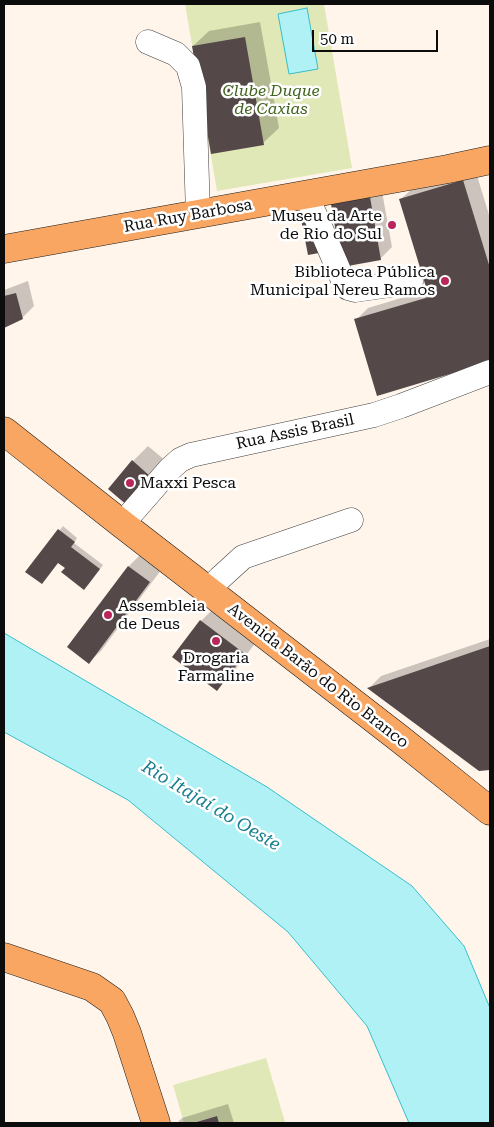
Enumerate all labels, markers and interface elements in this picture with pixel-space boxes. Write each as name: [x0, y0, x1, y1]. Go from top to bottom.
scale bar: [314, 20, 440, 52]
text: 50 m: [320, 30, 354, 48]
park label: Clube Duque de Caxias: [222, 81, 320, 119]
street label: Rua Ruy Barbosa: [122, 195, 254, 237]
place label: Museu da Arte de Rio do Sul: [271, 206, 382, 244]
marker: Museu da Arte de Rio do Sul: [386, 219, 398, 231]
place label: Biblioteca Pública Municipal Nereu Ramos: [250, 262, 435, 300]
marker: Biblioteca Pública Municipal Nereu Ramos: [439, 275, 451, 287]
street label: Rua Assis Brasil: [234, 410, 356, 454]
place label: Maxxi Pesca: [140, 473, 236, 493]
marker: Maxxi Pesca: [124, 477, 136, 489]
place label: Assembleia de Deus: [118, 596, 205, 634]
street label: Avenida Barão do Rio Branco: [224, 599, 412, 753]
marker: Assembleia de Deus: [102, 609, 114, 621]
marker: Drogaria Farmaline: [210, 635, 222, 647]
place label: Drogaria Farmaline: [178, 648, 254, 686]
water label: Rio Itajaí do Oeste: [138, 756, 284, 856]

